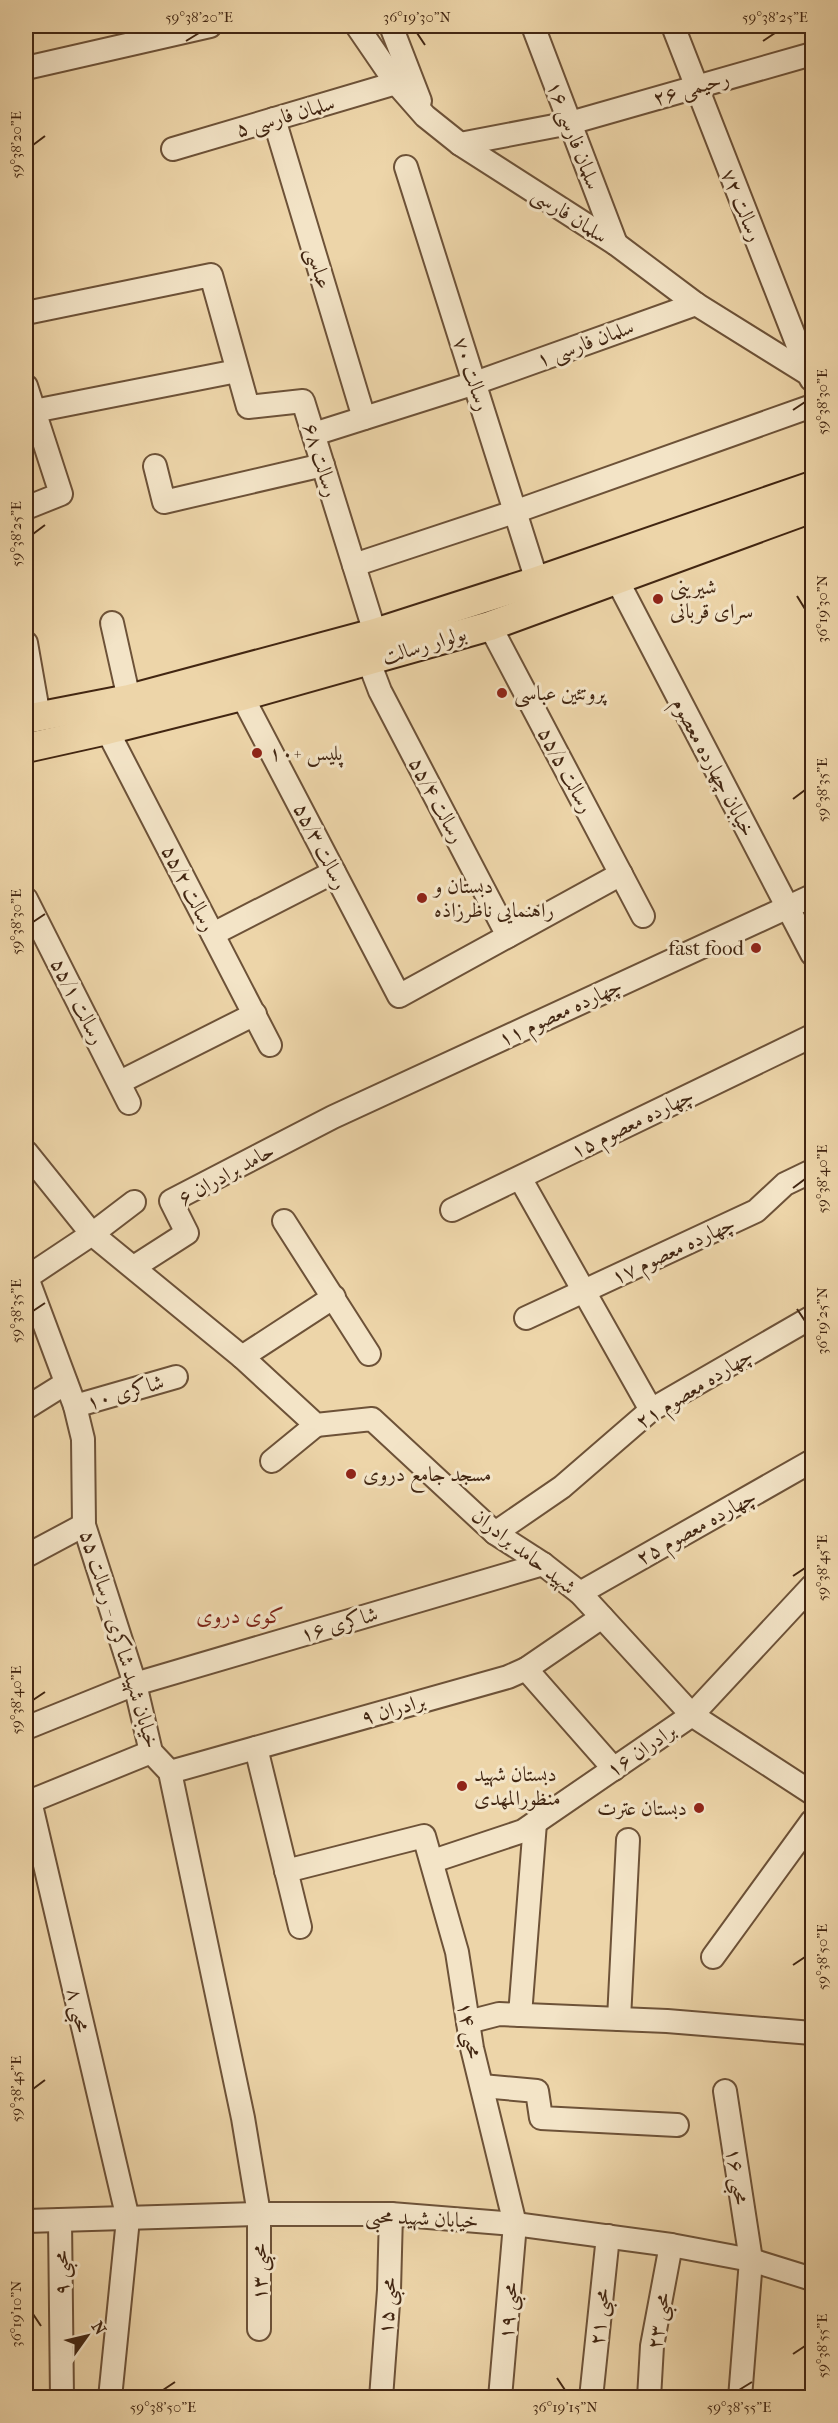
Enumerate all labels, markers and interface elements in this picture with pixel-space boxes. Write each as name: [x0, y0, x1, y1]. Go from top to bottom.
text: 59°38'20"E: [165, 8, 233, 26]
text: 36°19'30"N: [383, 8, 452, 26]
text: 59°38'25"E: [742, 8, 808, 26]
street label: رحیمی ۲۶: [650, 66, 733, 112]
street label: سلمان فارسی ۱۶: [540, 77, 606, 194]
street label: سلمان فارسی ۵: [233, 90, 338, 144]
text: 59°38'20"E: [7, 111, 25, 179]
street label: رسالت ۷۲: [717, 165, 767, 245]
street label: سلمان فارسی: [526, 182, 612, 251]
street label: عباسی: [298, 244, 337, 293]
street label: سلمان فارسی ۱: [533, 314, 638, 375]
street label: رسالت ۷۰: [449, 334, 495, 414]
text: 59°38'30"E: [813, 369, 831, 435]
street label: رسالت ۶۸: [298, 420, 344, 500]
text: 59°38'25"E: [7, 501, 25, 567]
text: 36°19'30"N: [813, 574, 831, 643]
place label: شیرینی سرای قربانی: [670, 575, 753, 625]
marker: شیرینی سرای قربانی: [651, 592, 665, 606]
street label: بولوار رسالت: [379, 621, 469, 670]
place label: پروتئین عباسی: [514, 681, 608, 708]
marker: پروتئین عباسی: [495, 686, 509, 700]
street label: خیابان چهارده معصوم: [662, 694, 761, 843]
street label: رسالت ۵۵/۵: [533, 723, 599, 817]
place label: پلیس +۱۰: [269, 741, 343, 768]
marker: پلیس +۱۰: [250, 746, 264, 760]
street label: رسالت ۵۵/۴: [404, 753, 470, 847]
text: 59°38'35"E: [813, 758, 831, 822]
street label: رسالت ۵۵/۳: [289, 799, 353, 893]
street label: رسالت ۵۵/۲: [157, 841, 221, 935]
place label: دبستان و راهنمایی ناظرزاذه: [432, 874, 554, 924]
text: 59°38'30"E: [7, 889, 25, 955]
marker: دبستان و راهنمایی ناظرزاذه: [415, 891, 429, 905]
place label: fast food: [668, 936, 745, 960]
marker: fast food: [749, 941, 763, 955]
street label: رسالت ۵۵/۱: [46, 954, 110, 1048]
street label: چهارده معصوم ۱۱: [494, 973, 628, 1057]
street label: چهارده معصوم ۱۵: [567, 1083, 700, 1168]
street label: حامد برادران ۶: [174, 1138, 278, 1210]
text: 59°38'40"E: [813, 1145, 831, 1213]
street label: چهارده معصوم ۱۷: [607, 1211, 741, 1295]
text: 59°38'35"E: [7, 1279, 25, 1343]
text: 36°19'25"N: [813, 1287, 831, 1355]
street label: چهارده معصوم ۲۱: [631, 1342, 760, 1439]
street label: شاکری ۱۰: [83, 1369, 167, 1415]
place label: مسجد جامع دروی: [363, 1462, 492, 1493]
marker: مسجد جامع دروی: [344, 1467, 358, 1481]
street label: چهارده معصوم ۲۵: [632, 1484, 763, 1575]
street label: شهید حامد برادران: [466, 1503, 581, 1601]
street label: خیابان شهید شاکری - رسالت ۵۵: [73, 1527, 165, 1752]
text: 59°38'45"E: [813, 1535, 831, 1601]
street label: شاکری ۱۶: [297, 1601, 381, 1647]
district label: کوی دروی: [196, 1603, 284, 1629]
text: 59°38'40"E: [7, 1666, 25, 1734]
street label: برادران ۹: [358, 1688, 428, 1730]
street label: برادران ۱۶: [602, 1718, 680, 1782]
place label: دبستان شهید منظورالمهدی: [474, 1762, 561, 1811]
marker: دبستان شهید منظورالمهدی: [455, 1779, 469, 1793]
place label: دبستان عترت: [597, 1796, 687, 1820]
marker: دبستان عترت: [692, 1801, 706, 1815]
text: 59°38'50"E: [813, 1924, 831, 1990]
street label: محبی ۸: [57, 1985, 96, 2036]
street label: محبی ۱۴: [448, 2000, 487, 2062]
text: 59°38'45"E: [7, 2056, 25, 2122]
street label: محبی ۱۶: [717, 2146, 754, 2207]
street label: خیابان شهید محبی: [364, 2203, 479, 2238]
street label: محبی ۱۳: [247, 2243, 276, 2301]
street label: محبی ۹: [49, 2250, 78, 2296]
street label: محبی ۱۵: [373, 2276, 406, 2336]
text: 36°19'10"N: [7, 2280, 25, 2347]
street label: محبی ۱۹: [494, 2281, 527, 2341]
street label: محبی ۲۱: [584, 2287, 619, 2347]
street label: محبی ۲۳: [642, 2291, 679, 2352]
north arrow: [57, 2306, 117, 2366]
text: 59°38'55"E: [813, 2314, 831, 2378]
text: N: [88, 2318, 111, 2339]
text: 59°38'50"E: [130, 2398, 196, 2416]
text: 36°19'15"N: [532, 2398, 598, 2416]
text: 59°38'55"E: [707, 2398, 771, 2416]

